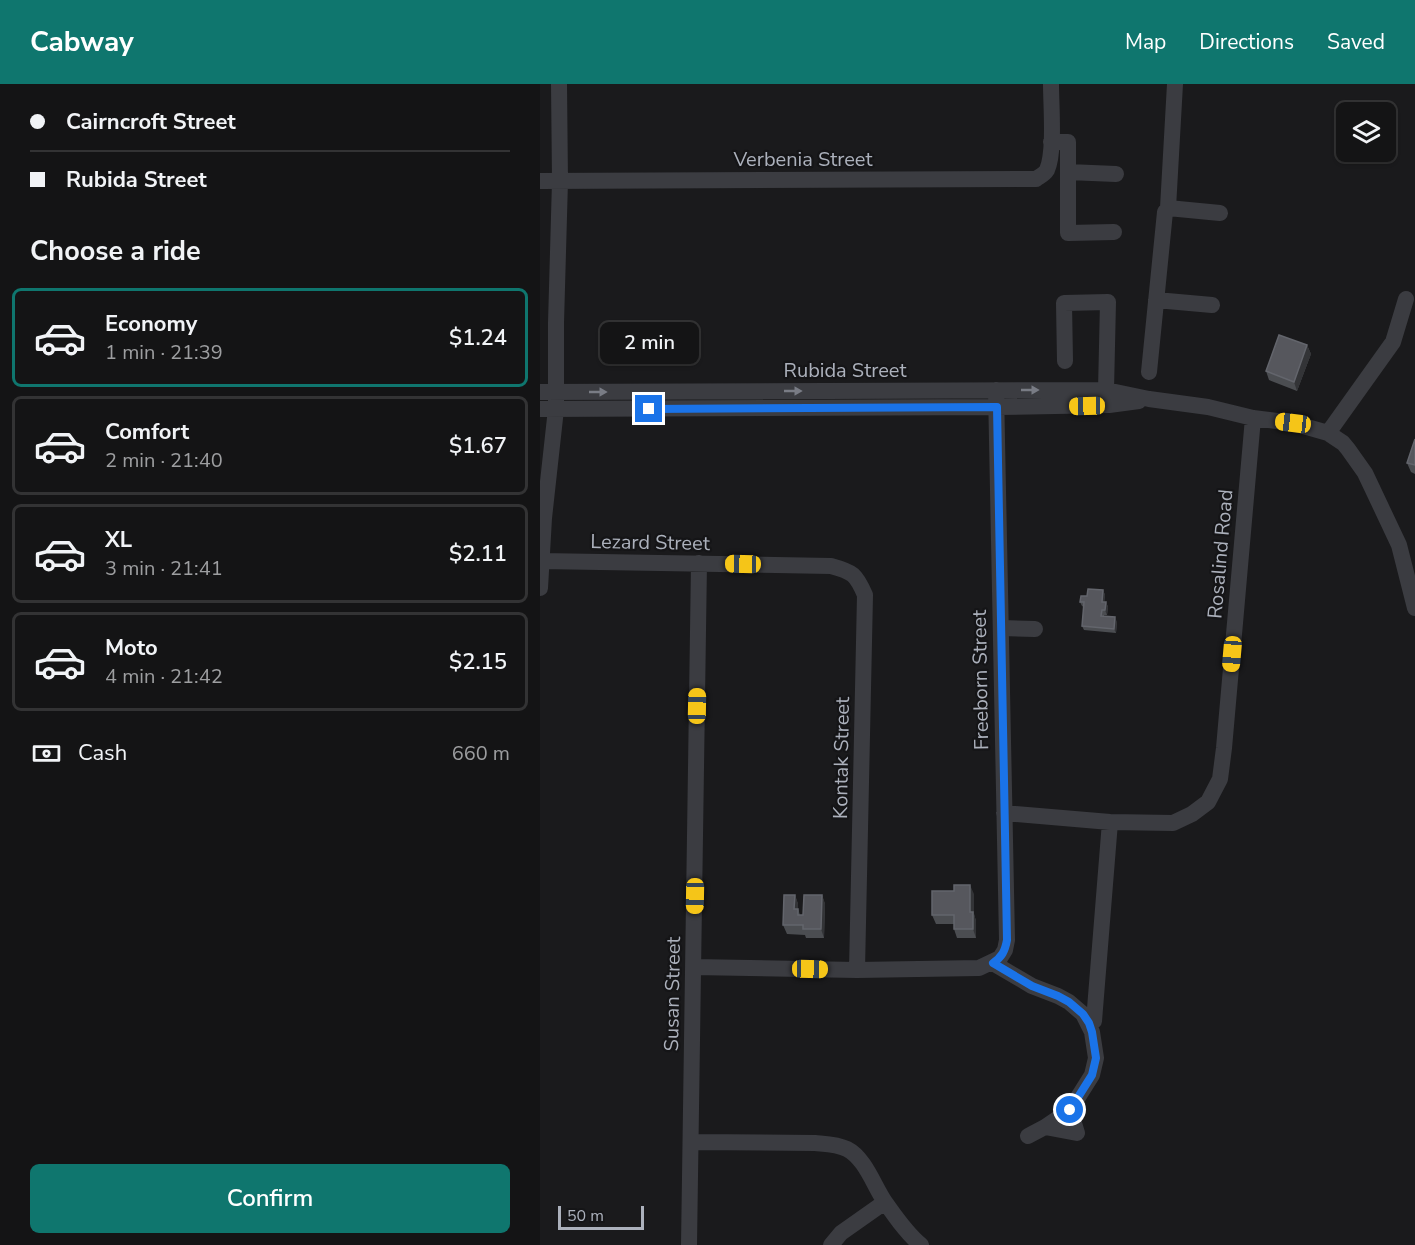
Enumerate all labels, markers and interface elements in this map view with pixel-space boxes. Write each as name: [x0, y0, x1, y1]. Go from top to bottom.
text: Cabway: [30, 23, 134, 61]
text: Map: [1125, 28, 1166, 56]
text: Directions: [1199, 28, 1294, 56]
text: Saved: [1327, 28, 1385, 56]
map controls: [1336, 102, 1396, 162]
button: layers: [1336, 102, 1396, 162]
text: Cairncroft Street: [66, 107, 236, 137]
street label: Verbenia Street: [732, 146, 874, 173]
text: Rubida Street: [66, 165, 207, 195]
text: Choose a ride: [30, 233, 201, 270]
text: Economy: [105, 309, 197, 339]
icon: car: [33, 311, 87, 365]
callout: 2 min: [600, 322, 698, 364]
text: $1.24: [449, 323, 507, 353]
text: 2 min: [624, 329, 675, 356]
text: 1 min · 21:39: [105, 339, 223, 366]
street label: Rubida Street: [784, 357, 907, 384]
one-way arrow: [1021, 385, 1040, 395]
one-way arrow: [784, 386, 803, 396]
one-way arrow: [589, 387, 608, 397]
route end: [635, 395, 662, 422]
car: [1069, 397, 1105, 415]
car: [1274, 412, 1312, 434]
text: Comfort: [105, 417, 189, 447]
icon: car: [33, 419, 87, 473]
text: $1.67: [449, 431, 507, 461]
text: 2 min · 21:40: [105, 447, 223, 474]
street label: Rosalind Road: [1201, 488, 1240, 620]
text: XL: [105, 525, 132, 555]
icon: car: [33, 527, 87, 581]
street label: Lezard Street: [590, 528, 711, 557]
text: $2.11: [449, 539, 507, 569]
text: 3 min · 21:41: [105, 555, 223, 582]
car: [725, 555, 761, 573]
street label: Freeborn Street: [966, 609, 995, 750]
text: Moto: [105, 633, 158, 663]
icon: car: [33, 635, 87, 689]
car: [1221, 635, 1243, 673]
text: $2.15: [449, 647, 507, 677]
text: 4 min · 21:42: [105, 663, 223, 690]
car: [688, 688, 706, 724]
street label: Kontak Street: [827, 696, 856, 819]
icon: cash: [30, 737, 63, 770]
text: Cash: [78, 738, 127, 768]
text: 660 m: [452, 740, 510, 767]
car: [686, 878, 704, 914]
street label: Susan Street: [658, 935, 687, 1052]
car: [792, 960, 828, 978]
route start: [1056, 1096, 1083, 1123]
button: Confirm: [30, 1164, 510, 1233]
scale bar: [558, 1203, 644, 1230]
text: 50 m: [567, 1205, 604, 1227]

